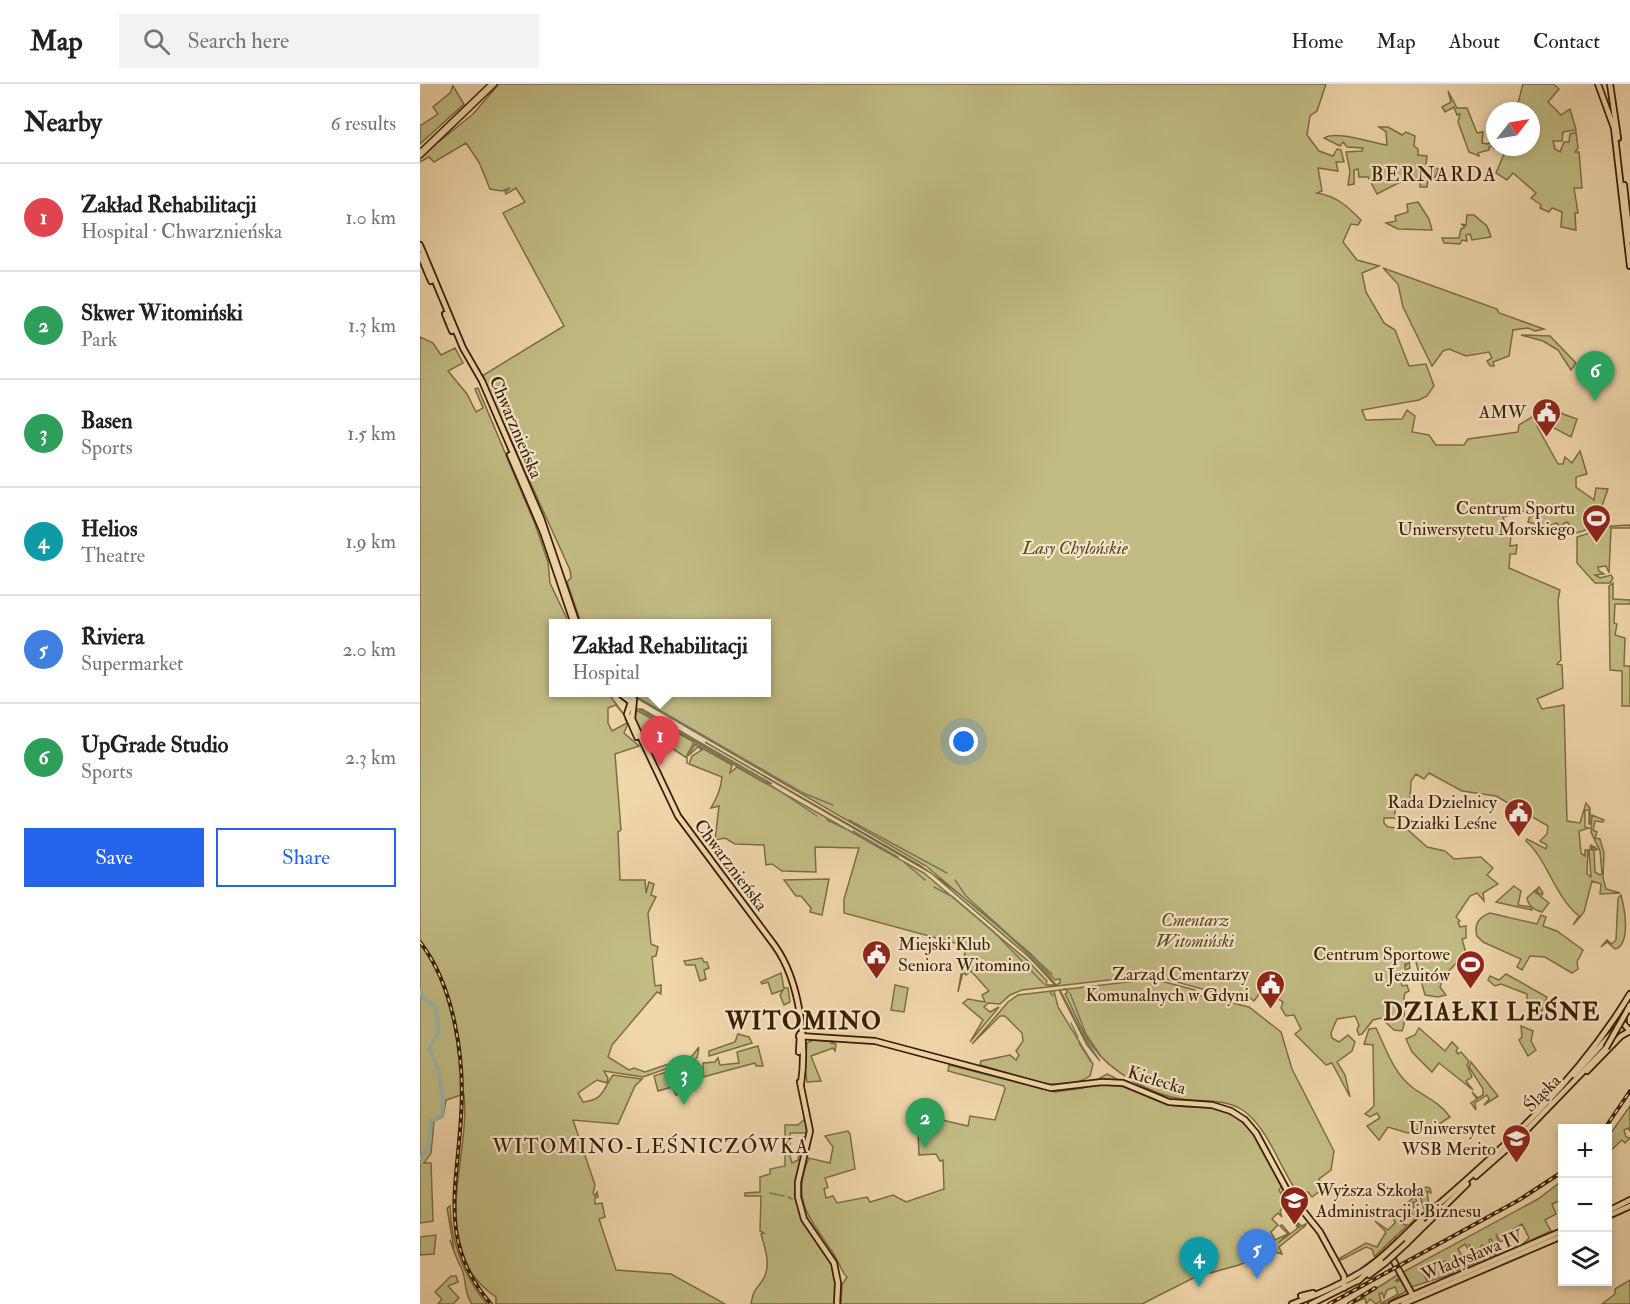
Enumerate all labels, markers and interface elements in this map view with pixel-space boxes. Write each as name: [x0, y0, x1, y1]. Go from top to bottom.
search box: [119, 14, 539, 68]
text: Map: [30, 24, 83, 59]
icon: search: [140, 25, 173, 58]
text: Search here: [188, 27, 289, 55]
text: Home: [1291, 28, 1343, 55]
text: Map: [1376, 28, 1416, 55]
text: About: [1449, 28, 1500, 55]
text: Contact: [1533, 28, 1600, 55]
north arrow: [1486, 102, 1540, 156]
text: Nearby: [24, 107, 102, 139]
text: 6 results: [330, 111, 396, 136]
district label: BERNARDA: [1371, 162, 1497, 187]
text: Zakład Rehabilitacji: [81, 191, 257, 219]
text: 1: [40, 205, 47, 230]
text: 1.0 km: [345, 205, 396, 230]
text: Hospital · Chwarznieńska: [81, 219, 282, 244]
text: Skwer Witomiński: [81, 299, 243, 327]
text: 2: [38, 313, 49, 338]
text: 1.3 km: [348, 313, 396, 338]
text: Park: [81, 327, 117, 352]
pin: 6: [1576, 352, 1614, 401]
street label: Chwarznieńska: [484, 372, 548, 482]
public building icon: AMW: [1531, 396, 1563, 438]
place label: AMW: [1478, 401, 1527, 424]
text: Basen: [81, 407, 133, 435]
text: 3: [40, 421, 47, 446]
text: 1.5 km: [347, 421, 396, 446]
text: Sports: [81, 435, 133, 460]
place label: Centrum Sportu Uniwersytetu Morskiego: [1398, 497, 1575, 541]
sports icon: Centrum Sportu Uniwersytetu Morskiego: [1580, 502, 1612, 544]
text: Helios: [81, 515, 138, 543]
text: 4: [38, 529, 49, 554]
text: 1.9 km: [345, 529, 396, 554]
park label: Lasy Chylońskie: [1021, 537, 1129, 560]
text: Theatre: [81, 543, 145, 568]
popup: [549, 619, 771, 697]
text: Riviera: [81, 623, 144, 651]
text: Zakład Rehabilitacji: [572, 632, 748, 660]
text: 5: [39, 637, 48, 662]
text: 2.0 km: [342, 637, 396, 662]
text: Supermarket: [81, 651, 184, 676]
text: Hospital: [572, 660, 640, 685]
pin: 1: [640, 716, 680, 766]
your location: [949, 727, 978, 756]
text: UpGrade Studio: [81, 731, 228, 759]
text: 6: [38, 745, 49, 770]
text: 2.3 km: [345, 745, 396, 770]
text: Sports: [81, 759, 133, 784]
place label: Rada Dzielnicy Działki Leśne: [1387, 791, 1498, 835]
public building icon: Rada Dzielnicy Działki Leśne: [1502, 796, 1534, 838]
street label: Chwarznieńska: [689, 815, 773, 916]
button: Save: [24, 828, 204, 887]
button: Share: [216, 828, 396, 887]
park label: Cmentarz Witomiński: [1156, 909, 1234, 953]
place label: Miejski Klub Seniora Witomino: [898, 933, 1030, 977]
public building icon: Miejski Klub Seniora Witomino: [861, 938, 893, 980]
place label: Centrum Sportowe u Jezuitów: [1313, 943, 1451, 987]
sports icon: Centrum Sportowe u Jezuitów: [1455, 948, 1487, 990]
place label: Zarząd Cmentarzy Komunalnych w Gdyni: [1085, 963, 1250, 1007]
public building icon: Zarząd Cmentarzy Komunalnych w Gdyni: [1254, 968, 1286, 1010]
district label: DZIAŁKI LEŚNE: [1383, 996, 1601, 1028]
district label: WITOMINO: [725, 1006, 882, 1037]
pin: 3: [664, 1056, 704, 1105]
street label: Kielecka: [1125, 1061, 1189, 1100]
street label: Śląska: [1519, 1069, 1566, 1117]
pin: 2: [906, 1098, 944, 1148]
place label: Uniwersytet WSB Merito: [1401, 1117, 1496, 1161]
school or university icon: Uniwersytet WSB Merito: [1501, 1122, 1533, 1164]
map controls: [1558, 1124, 1612, 1286]
button: +: [1558, 1124, 1612, 1178]
district label: WITOMINO-LEŚNICZÓWKA: [491, 1133, 810, 1159]
button: −: [1558, 1178, 1612, 1232]
place label: Wyższa Szkoła Administracji i Biznesu: [1315, 1179, 1481, 1223]
school or university icon: Wyższa Szkoła Administracji i Biznesu: [1279, 1184, 1311, 1226]
street label: Władysława IV: [1417, 1224, 1528, 1287]
pin: 5: [1238, 1230, 1276, 1279]
button: layers: [1558, 1232, 1612, 1286]
pin: 4: [1180, 1238, 1218, 1287]

